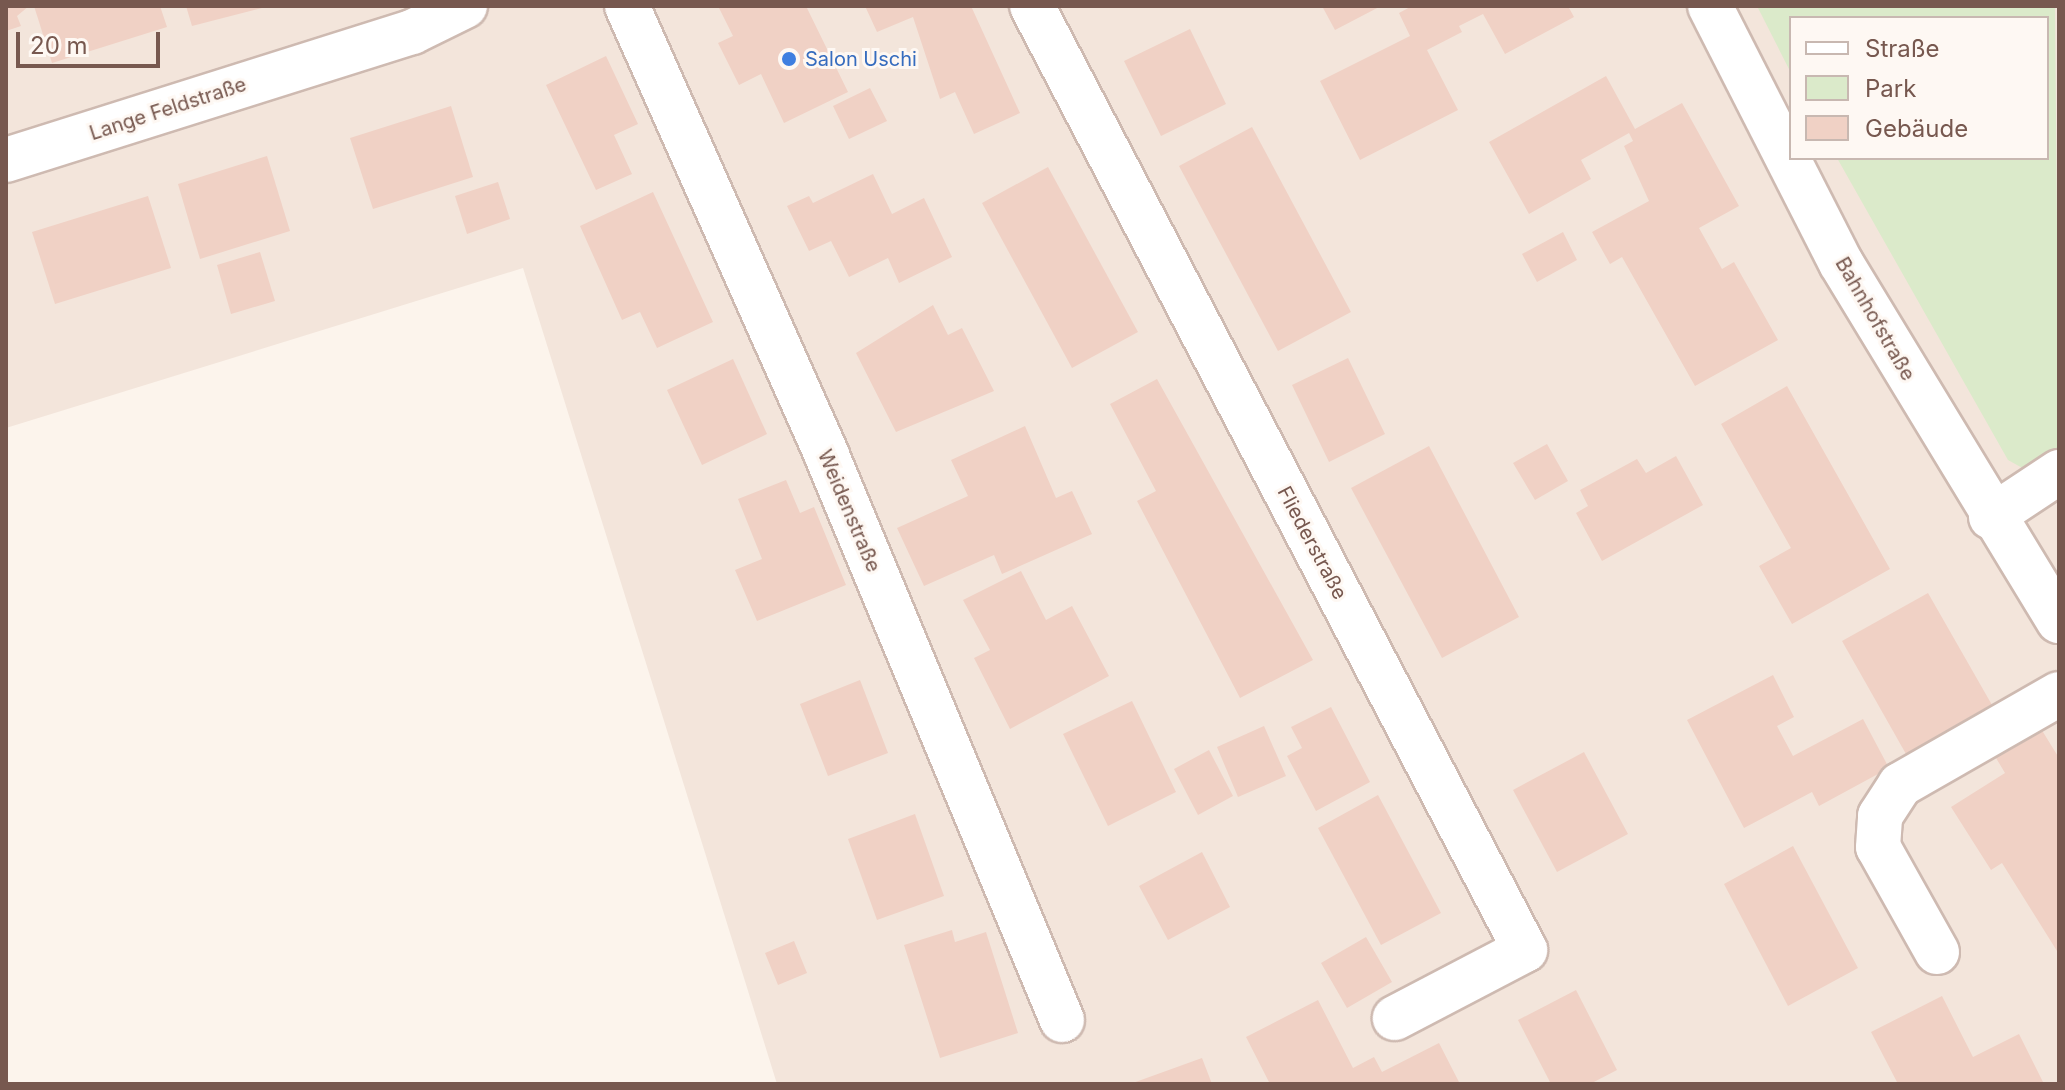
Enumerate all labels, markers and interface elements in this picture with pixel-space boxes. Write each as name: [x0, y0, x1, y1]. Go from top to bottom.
scale bar: [20, 16, 164, 66]
legend: [1789, 16, 2049, 160]
text: 20 m: [30, 31, 88, 60]
text: Straße: [1865, 34, 1940, 63]
place label: Salon Uschi: [805, 47, 917, 71]
marker: Salon Uschi: [780, 50, 798, 68]
street label: Lange Feldstraße: [87, 72, 249, 146]
text: Park: [1865, 74, 1916, 103]
text: Gebäude: [1865, 114, 1968, 143]
street label: Bahnhofstraße: [1830, 253, 1920, 385]
street label: Weidenstraße: [812, 446, 886, 576]
street label: Fliederstraße: [1272, 482, 1352, 604]

